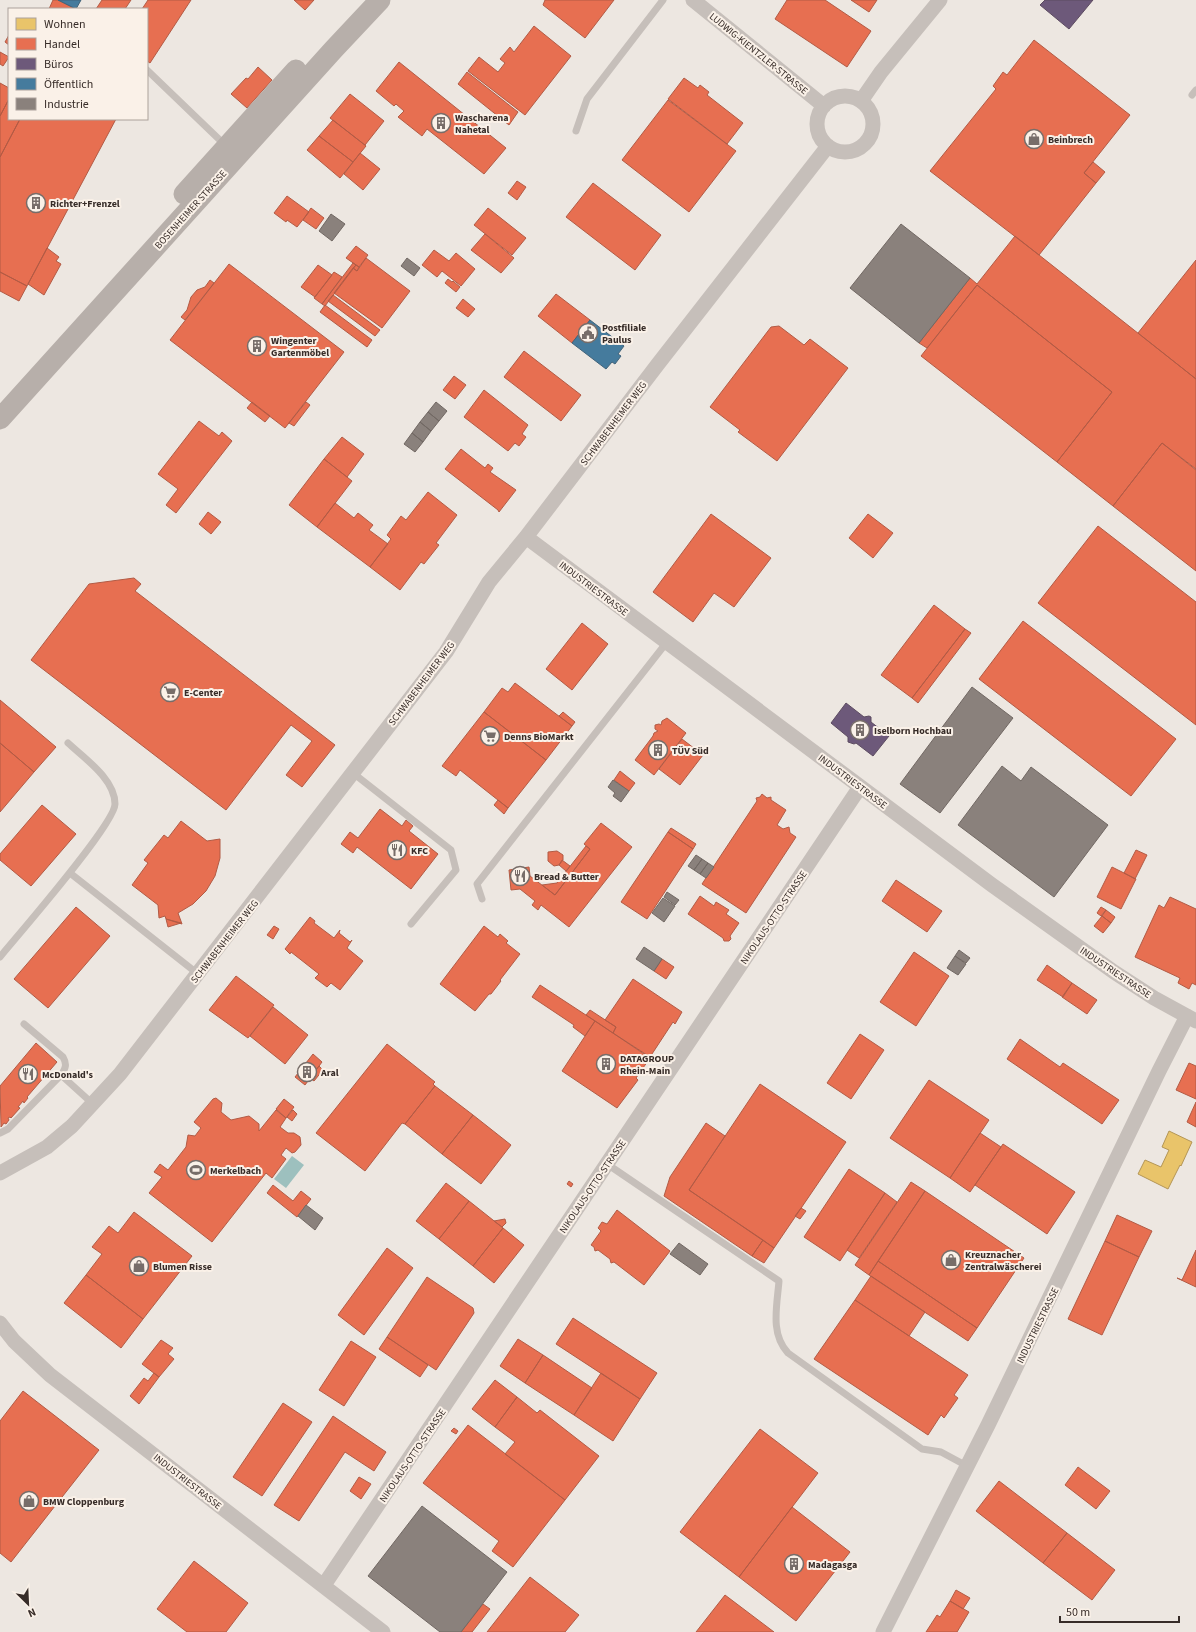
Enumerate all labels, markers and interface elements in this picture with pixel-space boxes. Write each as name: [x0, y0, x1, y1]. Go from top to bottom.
legend: [8, 8, 148, 120]
street label: LUDWIG-KIENTZLER-STRASSE: [706, 10, 811, 98]
text: Wohnen: [44, 16, 86, 33]
text: Handel: [44, 36, 80, 53]
text: Büros: [44, 56, 73, 73]
text: Öffentlich: [44, 76, 93, 93]
text: Industrie: [44, 96, 89, 113]
place label: Wascharena Nahetal: [455, 111, 508, 137]
building icon: Wascharena Nahetal: [430, 112, 452, 134]
shop icon: Beinbrech: [1023, 128, 1045, 150]
place label: Beinbrech: [1048, 133, 1093, 147]
street label: BOSENHEIMER STRASSE: [152, 167, 230, 252]
building icon: Richter+Frenzel: [25, 192, 47, 214]
place label: Richter+Frenzel: [50, 197, 120, 211]
place label: Postfiliale Paulus: [602, 321, 646, 347]
public building icon: Postfiliale Paulus: [577, 322, 599, 344]
place label: Wingenter Gartenmöbel: [271, 334, 329, 360]
building icon: Wingenter Gartenmöbel: [246, 335, 268, 357]
street label: SCHWABENHEIMER WEG: [577, 378, 650, 469]
street label: INDUSTRIESTRASSE: [556, 558, 631, 619]
street label: SCHWABENHEIMER WEG: [385, 638, 458, 729]
supermarket icon: E-Center: [159, 681, 181, 703]
place label: E-Center: [184, 686, 222, 700]
building icon: Iselborn Hochbau: [849, 719, 871, 741]
place label: Iselborn Hochbau: [874, 724, 952, 738]
supermarket icon: Denns BioMarkt: [479, 725, 501, 747]
place label: Denns BioMarkt: [504, 730, 574, 744]
building icon: TÜV Süd: [647, 739, 669, 761]
place label: TÜV Süd: [672, 744, 709, 758]
street label: INDUSTRIESTRASSE: [815, 751, 890, 812]
restaurant icon: KFC: [386, 839, 408, 861]
place label: KFC: [411, 844, 428, 858]
restaurant icon: Bread & Butter: [509, 865, 531, 887]
street label: NIKOLAUS-OTTO-STRASSE: [737, 868, 810, 967]
place label: Bread & Butter: [534, 870, 599, 884]
street label: SCHWABENHEIMER WEG: [188, 897, 262, 986]
street label: INDUSTRIESTRASSE: [1077, 944, 1154, 1002]
place label: DATAGROUP Rhein-Main: [620, 1052, 674, 1078]
building icon: DATAGROUP Rhein-Main: [595, 1053, 617, 1075]
building icon: Aral: [296, 1061, 318, 1083]
restaurant icon: McDonald's: [17, 1063, 39, 1085]
place label: Aral: [320, 1066, 339, 1080]
place label: McDonald's: [42, 1068, 94, 1082]
street label: NIKOLAUS-OTTO-STRASSE: [556, 1137, 629, 1236]
sports icon: Merkelbach: [185, 1159, 207, 1181]
place label: Merkelbach: [210, 1164, 262, 1178]
place label: Kreuznacher Zentralwäscherei: [965, 1248, 1042, 1274]
shop icon: Kreuznacher Zentralwäscherei: [940, 1249, 962, 1271]
shop icon: Blumen Risse: [128, 1255, 150, 1277]
place label: Blumen Risse: [153, 1260, 212, 1274]
street label: INDUSTRIESTRASSE: [1013, 1285, 1062, 1366]
street label: NIKOLAUS-OTTO-STRASSE: [376, 1406, 449, 1505]
street label: INDUSTRIESTRASSE: [150, 1451, 224, 1513]
shop icon: BMW Cloppenburg: [18, 1490, 40, 1512]
place label: BMW Cloppenburg: [43, 1495, 125, 1509]
building icon: Madagasga: [783, 1553, 805, 1575]
place label: Madagasga: [808, 1558, 857, 1572]
north arrow: [8, 1584, 48, 1624]
scale bar: [1060, 1598, 1179, 1624]
text: N: [25, 1604, 38, 1621]
text: 50 m: [1066, 1604, 1090, 1621]

